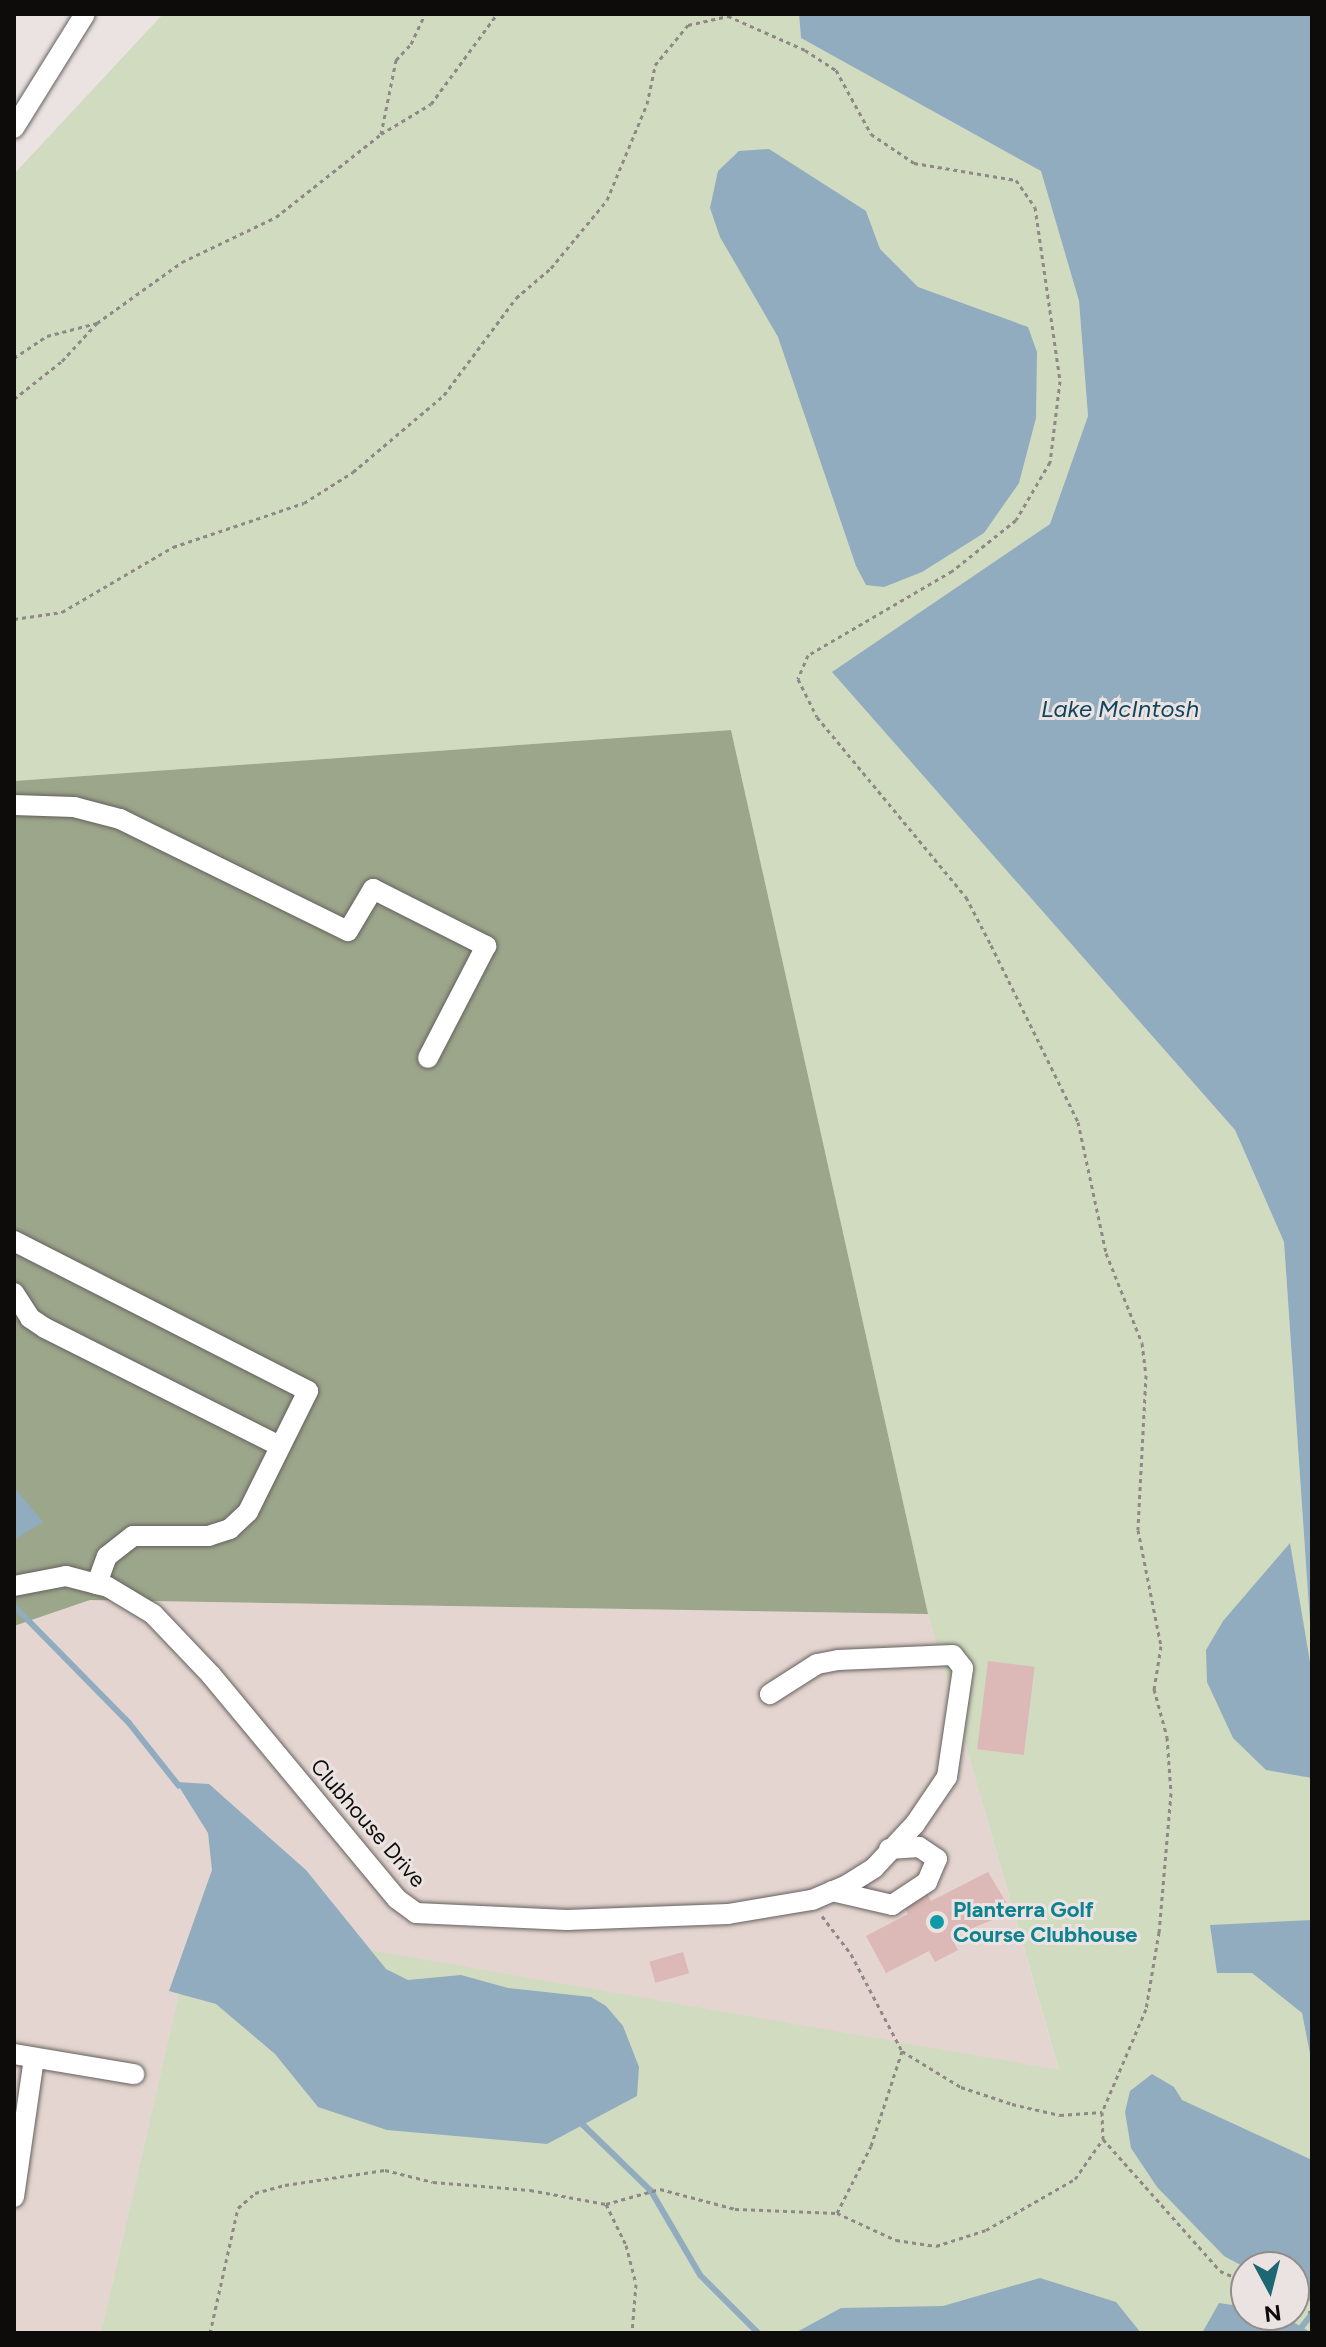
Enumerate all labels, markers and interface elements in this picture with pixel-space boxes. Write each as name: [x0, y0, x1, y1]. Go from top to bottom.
water label: Lake McIntosh: [1041, 695, 1199, 723]
street label: Clubhouse Drive: [305, 1753, 431, 1893]
place label: Planterra Golf Course Clubhouse: [953, 1896, 1137, 1948]
marker: Planterra Golf Course Clubhouse: [928, 1913, 946, 1931]
north arrow: [1230, 2251, 1310, 2331]
text: N: [1263, 2299, 1283, 2328]

